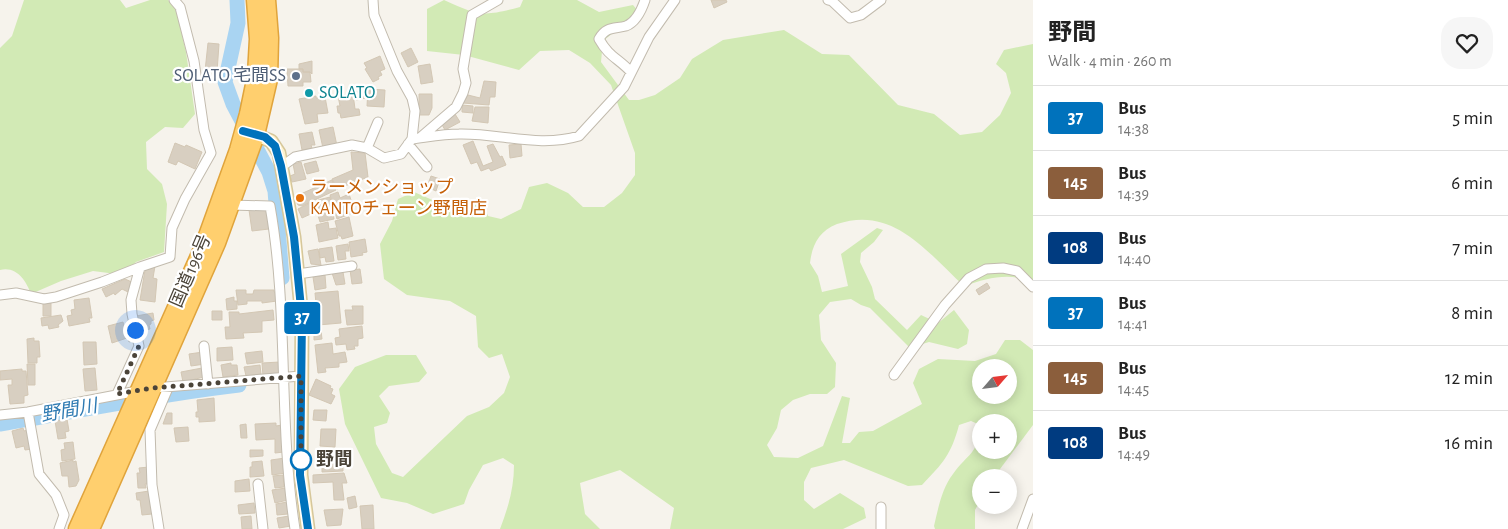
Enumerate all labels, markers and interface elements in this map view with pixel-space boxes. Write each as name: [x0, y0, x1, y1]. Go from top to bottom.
button: heart: [1441, 17, 1493, 69]
text: 野間: [1048, 21, 1096, 45]
text: Walk · 4 min · 260 m: [1048, 53, 1172, 69]
place label: SOLATO 宅間SS: [174, 66, 286, 85]
marker: SOLATO 宅間SS: [290, 70, 302, 82]
place label: SOLATO: [319, 84, 375, 102]
marker: SOLATO: [303, 87, 315, 99]
text: Bus: [1118, 99, 1146, 118]
text: 37: [1068, 109, 1083, 127]
text: 5 min: [1452, 109, 1493, 128]
text: 14:38: [1118, 121, 1149, 137]
text: Bus: [1118, 164, 1146, 183]
text: 145: [1064, 174, 1087, 192]
text: 6 min: [1451, 174, 1493, 193]
place label: ラーメンショップ KANTOチェーン野間店: [310, 178, 487, 218]
text: 14:39: [1118, 186, 1149, 202]
marker: ラーメンショップ KANTOチェーン野間店: [294, 192, 306, 204]
text: Bus: [1118, 229, 1146, 248]
street label: 国道196号: [166, 231, 214, 310]
text: 108: [1063, 239, 1088, 257]
text: 7 min: [1452, 239, 1493, 258]
text: 14:40: [1118, 251, 1151, 267]
text: Bus: [1118, 294, 1146, 313]
line badge: 37: [280, 302, 324, 334]
text: 37: [1068, 304, 1083, 322]
text: 8 min: [1451, 304, 1493, 323]
text: 37: [294, 309, 310, 327]
text: 14:41: [1118, 316, 1148, 332]
your location: [123, 318, 148, 343]
north arrow: [972, 359, 1018, 404]
map controls: [972, 359, 1017, 514]
text: Bus: [1118, 359, 1146, 378]
text: 145: [1064, 369, 1087, 387]
text: 12 min: [1445, 369, 1493, 388]
text: 14:45: [1118, 381, 1149, 397]
water label: 野間川: [39, 395, 101, 425]
button: +: [972, 414, 1017, 459]
text: Bus: [1118, 424, 1146, 443]
text: 108: [1063, 434, 1088, 452]
text: 16 min: [1445, 434, 1493, 453]
text: 14:49: [1118, 446, 1150, 462]
marker: 野間: [290, 449, 312, 471]
place label: 野間: [316, 449, 352, 469]
button: −: [972, 469, 1017, 514]

